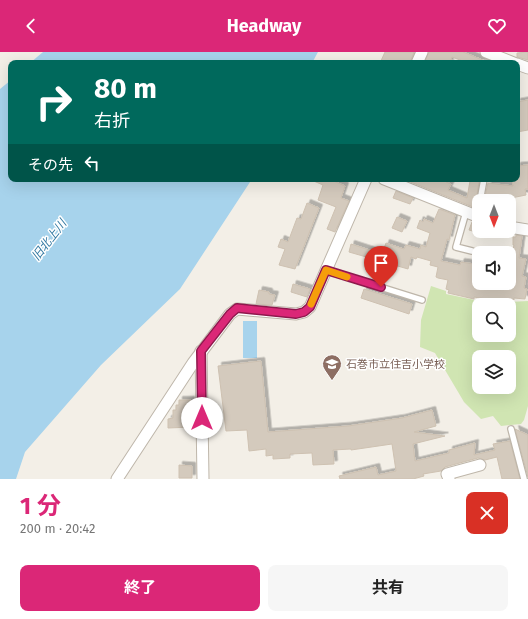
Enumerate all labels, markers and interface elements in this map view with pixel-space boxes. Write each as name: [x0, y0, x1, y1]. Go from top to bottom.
icon: back: [20, 15, 42, 37]
text: Headway: [227, 15, 301, 37]
icon: heart: [486, 15, 508, 37]
text: 80 m: [94, 72, 157, 105]
icon: right: [28, 76, 80, 128]
text: 右折: [94, 110, 130, 132]
icon: left: [81, 152, 103, 174]
text: その先: [28, 156, 73, 174]
north arrow: [472, 194, 516, 238]
map controls: [472, 194, 516, 394]
water label: 旧北上川: [29, 215, 71, 263]
pin: [364, 246, 398, 287]
button: sound: [472, 246, 516, 290]
icon: arrive: [370, 252, 392, 274]
button: search: [472, 298, 516, 342]
button: layers: [472, 350, 516, 394]
school or university icon: 石巻市立住吉小学校: [321, 353, 343, 381]
place label: 石巻市立住吉小学校: [346, 358, 445, 371]
position arrow: [181, 397, 223, 439]
text: 1 分: [20, 492, 61, 520]
button: close: [466, 492, 508, 534]
text: 200 m · 20:42: [20, 521, 95, 536]
button: 終了: [20, 565, 260, 611]
button: 共有: [268, 565, 508, 611]

